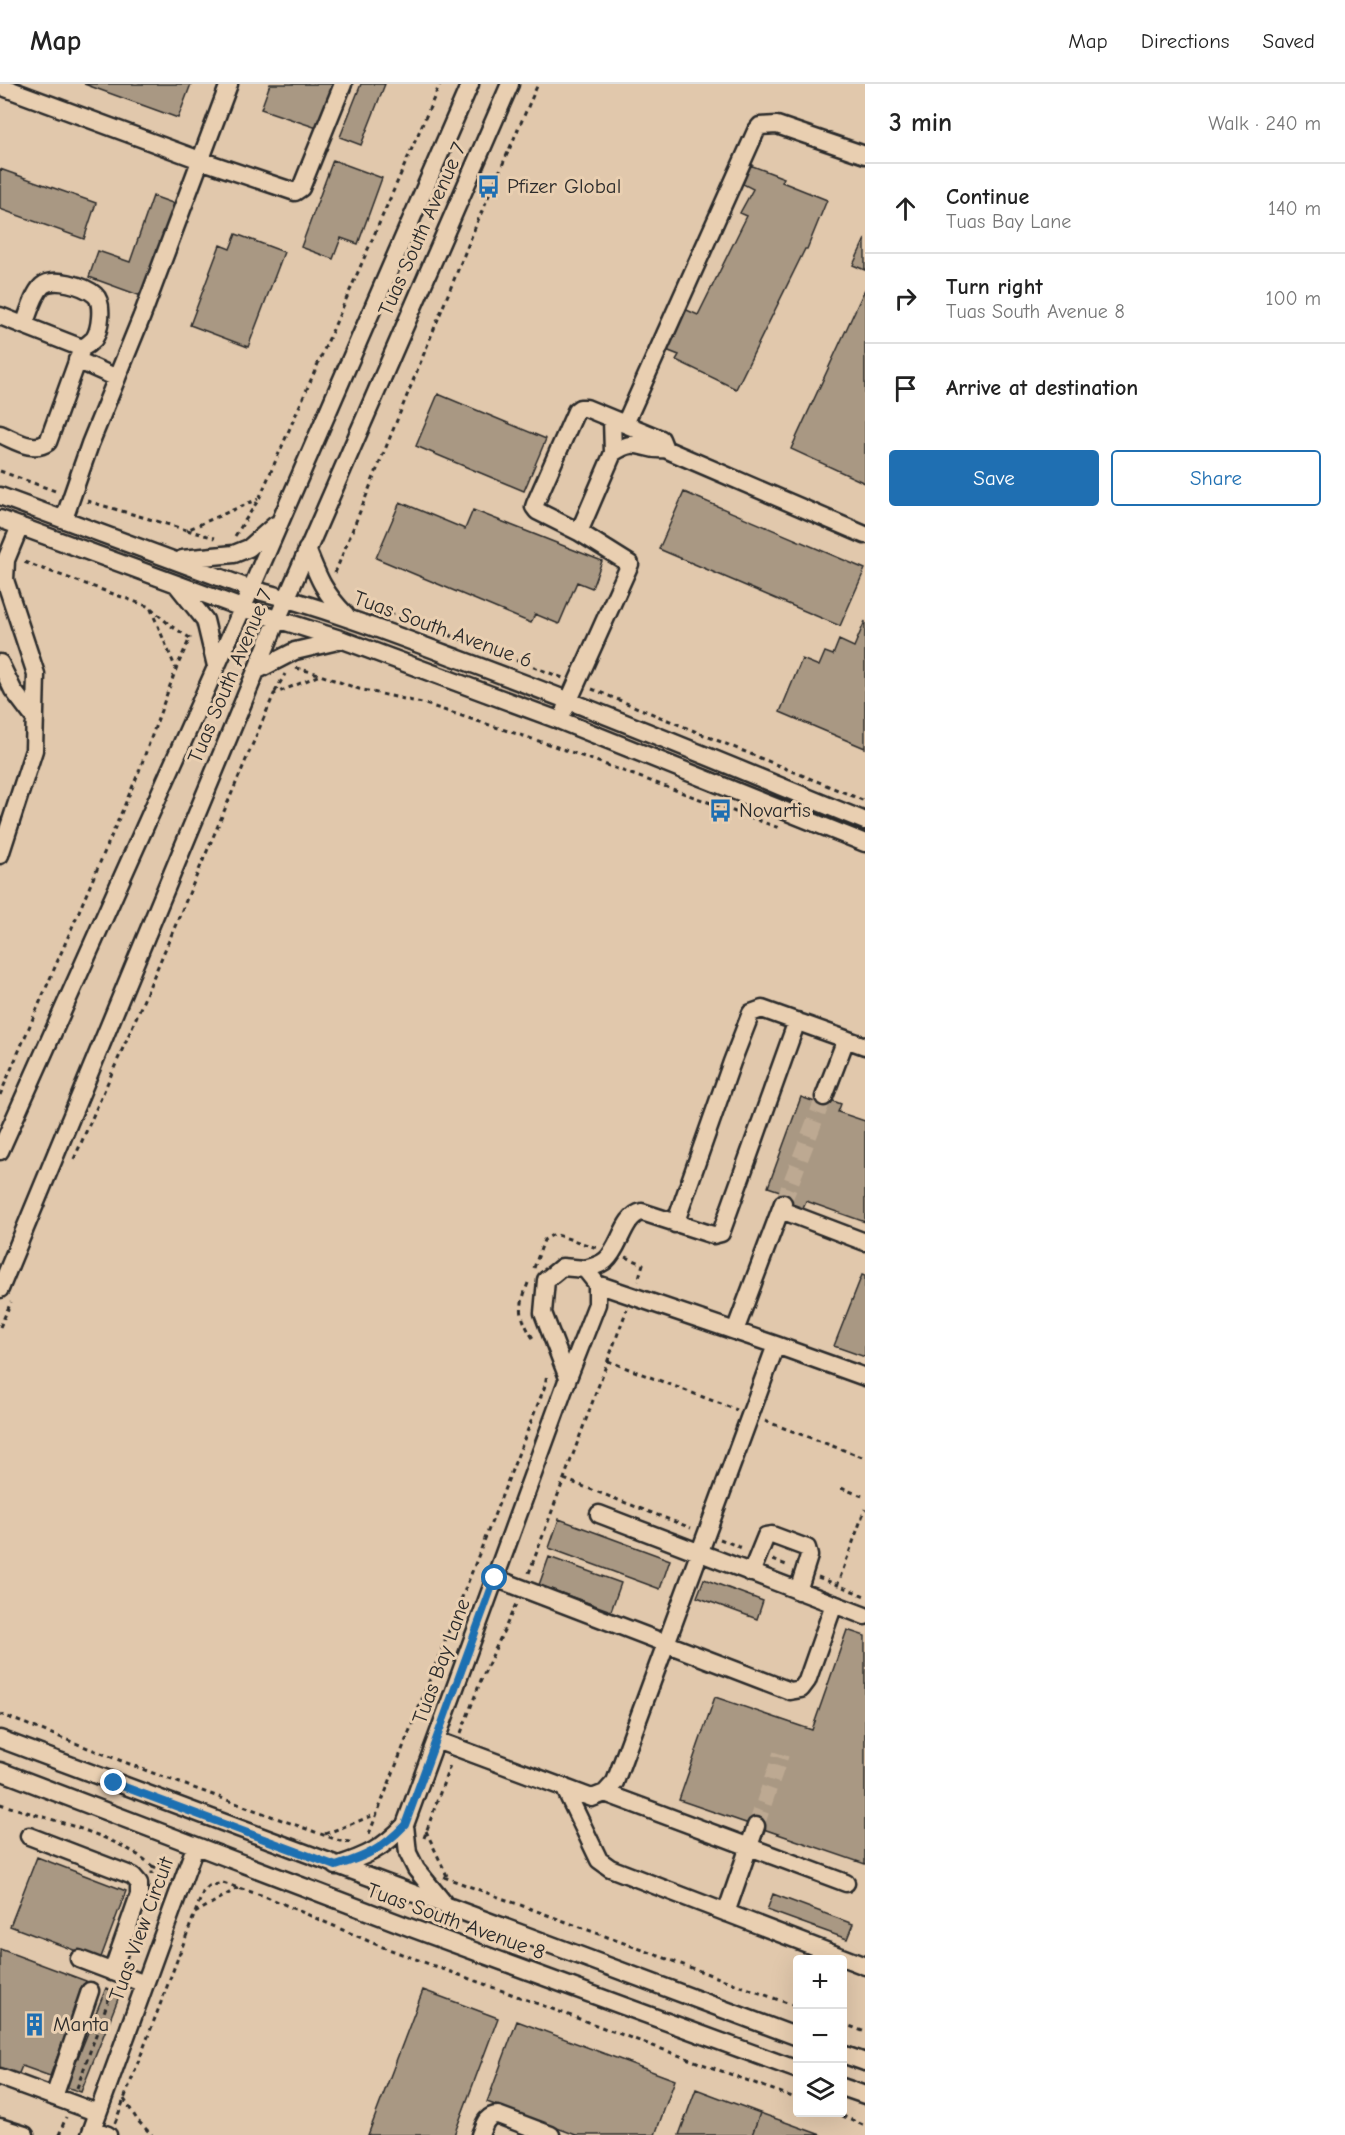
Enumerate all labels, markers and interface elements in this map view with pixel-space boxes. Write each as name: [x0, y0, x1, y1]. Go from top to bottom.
text: Map: [30, 25, 81, 57]
text: Map: [1068, 29, 1108, 53]
text: Directions: [1141, 29, 1230, 53]
text: Saved: [1263, 29, 1315, 53]
text: 3 min: [889, 108, 952, 138]
text: Walk · 240 m: [1208, 112, 1321, 135]
street label: Tuas South Avenue 7: [373, 139, 471, 319]
bus stop icon: Pfizer Global: [476, 173, 502, 199]
place label: Pfizer Global: [507, 174, 621, 198]
text: Continue: [946, 184, 1029, 210]
icon: ahead: [889, 192, 922, 225]
text: 140 m: [1268, 197, 1321, 220]
text: Tuas Bay Lane: [946, 210, 1071, 233]
text: Turn right: [946, 274, 1043, 300]
icon: right: [889, 282, 922, 315]
text: 100 m: [1266, 287, 1321, 310]
text: Tuas South Avenue 8: [946, 300, 1125, 323]
icon: arrive: [889, 372, 922, 405]
text: Arrive at destination: [946, 375, 1138, 401]
button: Save: [889, 450, 1099, 506]
button: Share: [1111, 450, 1321, 506]
street label: Tuas South Avenue 7: [182, 585, 278, 767]
street label: Tuas South Avenue 6: [350, 586, 536, 672]
bus stop icon: Novartis: [708, 797, 734, 823]
place label: Novartis: [739, 798, 811, 822]
route start: [481, 1564, 507, 1590]
street label: Tuas Bay Lane: [407, 1595, 475, 1727]
route end: [100, 1769, 126, 1795]
street label: Tuas View Circuit: [104, 1853, 179, 2004]
street label: Tuas South Avenue 8: [364, 1878, 548, 1964]
map controls: [793, 1955, 847, 2117]
button: +: [793, 1955, 847, 2009]
button: −: [793, 2009, 847, 2063]
building icon: Manta: [22, 2011, 48, 2037]
place label: Manta: [53, 2012, 109, 2036]
button: layers: [793, 2063, 847, 2117]

